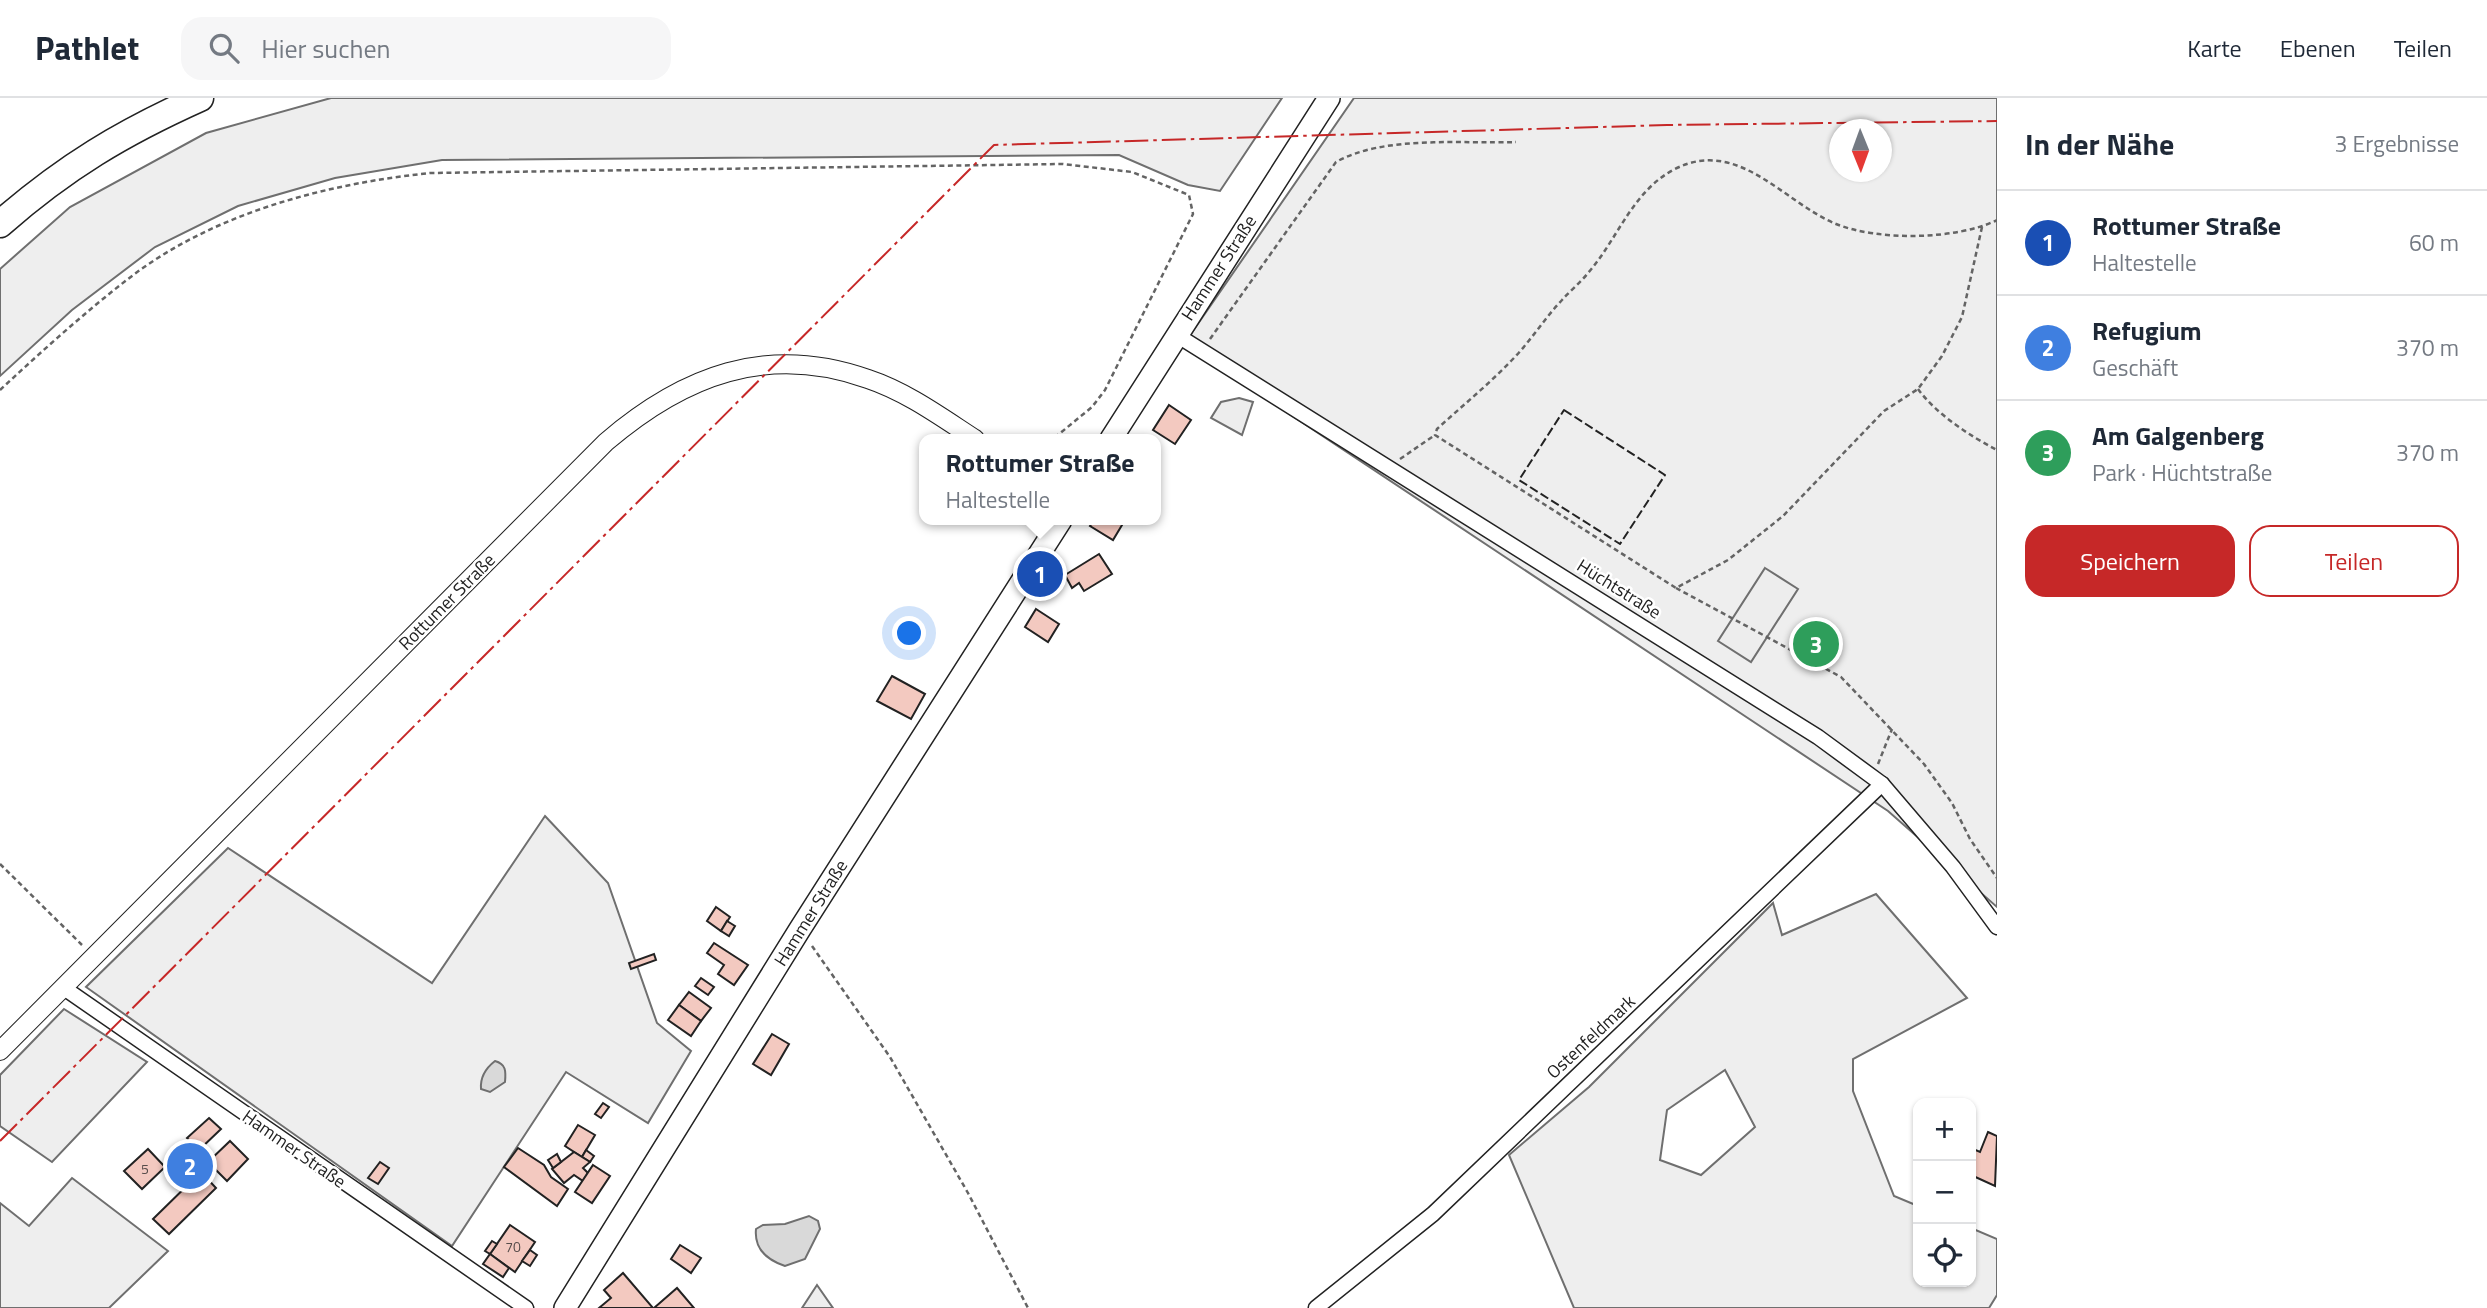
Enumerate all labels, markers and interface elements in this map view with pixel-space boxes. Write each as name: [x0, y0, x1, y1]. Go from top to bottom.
search box: [181, 17, 671, 80]
text: Pathlet: [35, 23, 139, 73]
icon: search: [205, 29, 243, 67]
text: Hier suchen: [261, 29, 391, 68]
text: Karte: [2187, 30, 2242, 66]
text: Ebenen: [2280, 30, 2356, 66]
text: Teilen: [2394, 30, 2452, 66]
north arrow: [1829, 119, 1892, 182]
text: In der Nähe: [2025, 121, 2174, 167]
text: 3 Ergebnisse: [2335, 126, 2459, 161]
text: Rottumer Straße: [2092, 206, 2281, 245]
street label: Hammer Straße: [1174, 210, 1263, 326]
text: 1: [2042, 225, 2054, 260]
text: 60 m: [2409, 225, 2459, 260]
text: Haltestelle: [2092, 245, 2197, 280]
text: Refugium: [2092, 311, 2202, 350]
text: 2: [2042, 330, 2054, 365]
text: 370 m: [2396, 330, 2459, 365]
text: Geschäft: [2092, 350, 2178, 385]
text: Am Galgenberg: [2092, 416, 2264, 455]
popup: [919, 434, 1161, 525]
text: 3: [2042, 435, 2054, 470]
text: 370 m: [2396, 435, 2459, 470]
text: Rottumer Straße: [945, 443, 1135, 482]
text: Park · Hüchtstraße: [2092, 455, 2272, 490]
text: Haltestelle: [945, 482, 1050, 517]
button: Speichern: [2025, 525, 2235, 597]
button: Teilen: [2249, 525, 2459, 597]
street label: Rottumer Straße: [392, 547, 501, 656]
pin: 1: [1017, 548, 1063, 600]
street label: Hüchtstraße: [1572, 552, 1667, 625]
your location: [892, 616, 926, 650]
pin: 3: [1793, 618, 1839, 670]
street label: Hammer Straße: [767, 854, 854, 971]
street label: Ostenfeldmark: [1540, 988, 1641, 1085]
map controls: [1913, 1098, 1976, 1287]
button: +: [1913, 1098, 1976, 1161]
street label: Hammer Straße: [237, 1103, 352, 1194]
pin: 2: [167, 1140, 213, 1192]
house number: 5: [141, 1158, 149, 1179]
button: −: [1913, 1161, 1976, 1224]
button: locate: [1913, 1224, 1976, 1287]
house number: 70: [505, 1236, 521, 1257]

